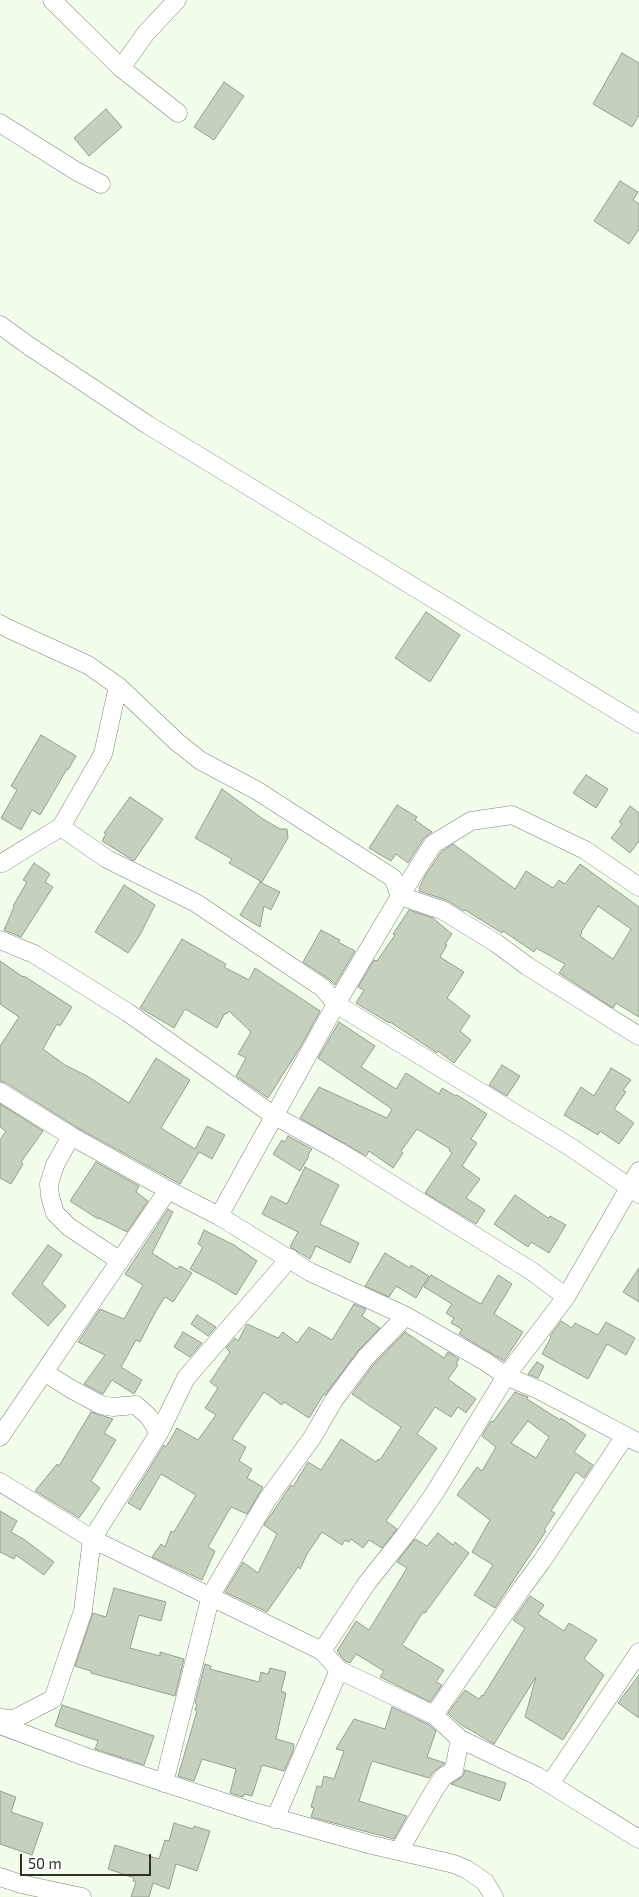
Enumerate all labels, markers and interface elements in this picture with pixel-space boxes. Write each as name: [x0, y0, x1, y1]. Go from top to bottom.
scale bar: [22, 1844, 154, 1876]
text: 50 m: [28, 1854, 62, 1872]

